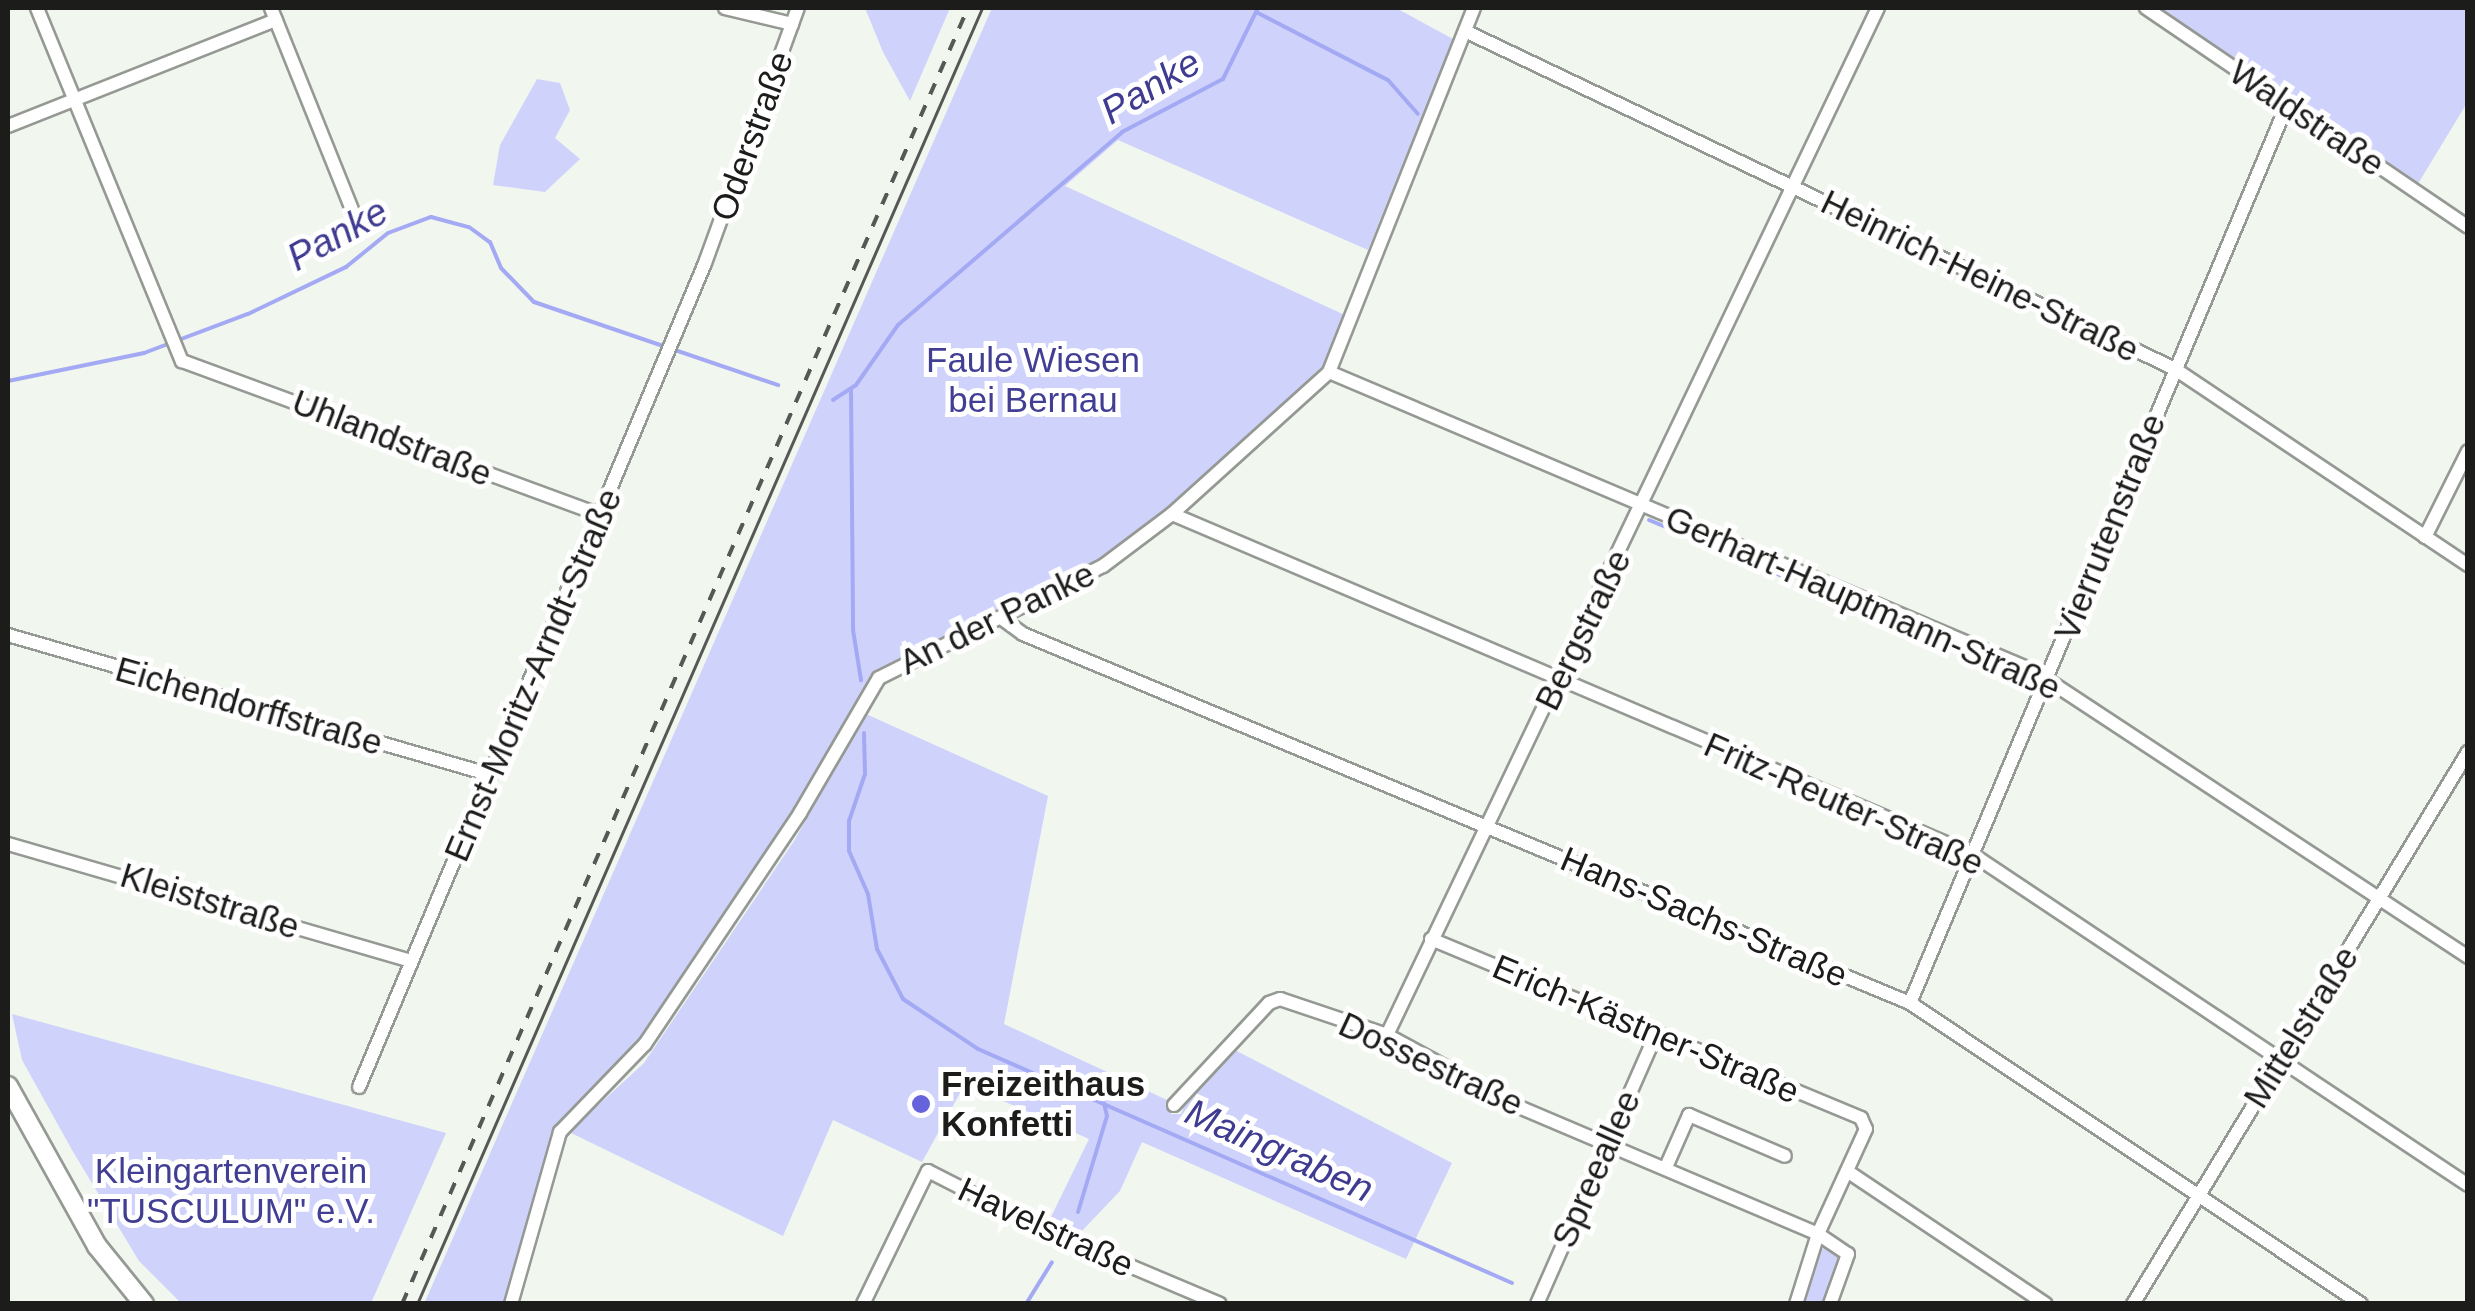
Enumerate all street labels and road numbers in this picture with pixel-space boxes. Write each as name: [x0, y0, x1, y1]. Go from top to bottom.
street label: Oderstraße: [702, 46, 802, 226]
street label: Waldstraße: [2222, 51, 2392, 185]
street label: Heinrich-Heine-Straße: [1814, 181, 2146, 371]
street label: Uhlandstraße: [286, 381, 498, 495]
street label: Vierrutenstraße: [2045, 408, 2175, 646]
street label: Ernst-Moritz-Arndt-Straße: [435, 482, 631, 868]
street label: Gerhart-Hauptmann-Straße: [1659, 497, 2067, 709]
street label: Bergstraße: [1526, 543, 1640, 717]
street label: An der Panke: [892, 553, 1102, 683]
street label: Eichendorffstraße: [111, 648, 387, 764]
street label: Fritz-Reuter-Straße: [1698, 724, 1990, 884]
street label: Hans-Sachs-Straße: [1554, 838, 1854, 996]
street label: Kleiststraße: [116, 854, 304, 948]
street label: Mittelstraße: [2235, 938, 2367, 1116]
street label: Erich-Kästner-Straße: [1487, 945, 1805, 1113]
street label: Dossestraße: [1332, 1003, 1530, 1125]
street label: Spreeallee: [1543, 1084, 1649, 1254]
street label: Havelstraße: [952, 1168, 1140, 1286]

